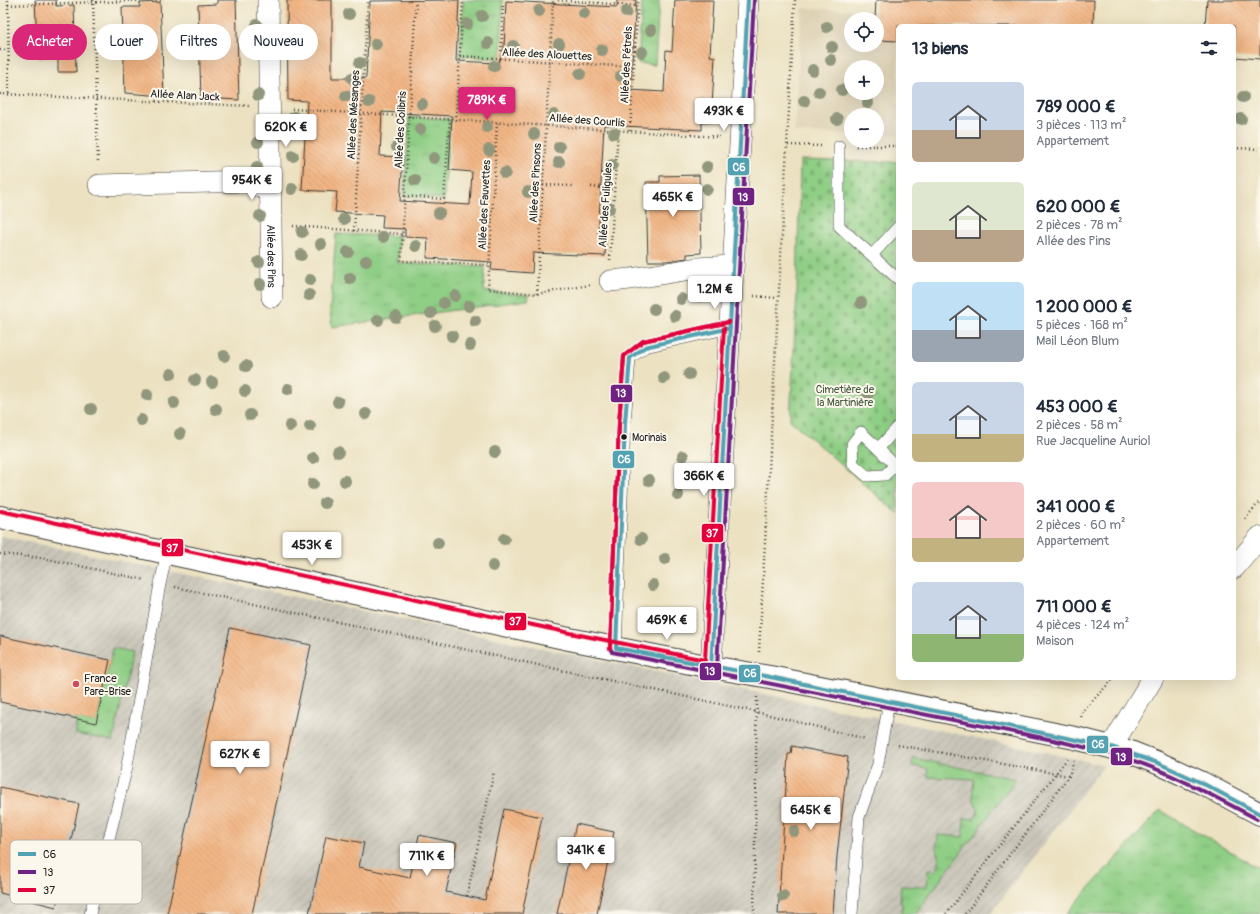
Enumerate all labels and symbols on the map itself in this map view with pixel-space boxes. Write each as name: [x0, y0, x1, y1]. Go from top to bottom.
street label: Allée des Pétrels: [618, 26, 635, 104]
street label: Allée des Alouettes: [502, 46, 592, 63]
street label: Allée des Mésanges: [345, 70, 362, 160]
street label: Allée Alan Jack: [150, 87, 221, 104]
pin: 789K €: [454, 87, 520, 121]
street label: Allée des Colibris: [392, 91, 409, 169]
pin: 493K €: [691, 98, 757, 132]
street label: Allée des Courlis: [549, 111, 625, 130]
pin: 620K €: [253, 114, 319, 148]
street label: Allée des Pinsons: [527, 143, 544, 223]
line badge: C6: [727, 157, 750, 176]
street label: Allée des Fauvettes: [476, 160, 493, 250]
text: C6: [732, 161, 746, 174]
street label: Allée des Fuligules: [596, 162, 615, 248]
pin: 954K €: [219, 167, 285, 201]
pin: 465K €: [640, 184, 706, 218]
line badge: 13: [732, 187, 755, 206]
text: 13: [738, 191, 748, 204]
street label: Allée des Pins: [264, 224, 278, 288]
pin: 1.2M €: [682, 276, 748, 310]
park label: Cimetière de la Martinière: [816, 383, 875, 409]
line badge: 13: [610, 384, 633, 403]
text: 13: [616, 387, 626, 400]
marker: Morinais: [619, 432, 629, 442]
place label: Morinais: [632, 432, 667, 444]
line badge: C6: [612, 450, 635, 469]
text: C6: [617, 453, 631, 466]
pin: 366K €: [671, 463, 737, 497]
line badge: 37: [701, 523, 724, 543]
text: 37: [706, 527, 718, 540]
pin: 453K €: [279, 532, 345, 566]
line badge: 37: [161, 538, 184, 557]
text: 37: [166, 542, 178, 555]
pin: 469K €: [634, 607, 700, 641]
line badge: 37: [504, 612, 527, 631]
text: 37: [509, 615, 521, 628]
line badge: 13: [699, 662, 722, 681]
line badge: C6: [738, 664, 761, 683]
text: 13: [705, 665, 715, 678]
text: C6: [743, 667, 757, 680]
place label: France Pare-Brise: [84, 672, 132, 698]
marker: France Pare-Brise: [71, 679, 81, 689]
line badge: C6: [1086, 735, 1109, 754]
text: C6: [1091, 738, 1105, 751]
pin: 627K €: [207, 741, 273, 775]
line badge: 13: [1110, 747, 1133, 766]
text: 13: [1116, 751, 1126, 764]
pin: 645K €: [778, 797, 844, 831]
pin: 341K €: [553, 837, 619, 871]
legend: [10, 840, 142, 904]
pin: 711K €: [394, 843, 460, 877]
text: C6: [43, 848, 56, 861]
text: 13: [43, 866, 53, 879]
text: 37: [43, 884, 55, 897]

